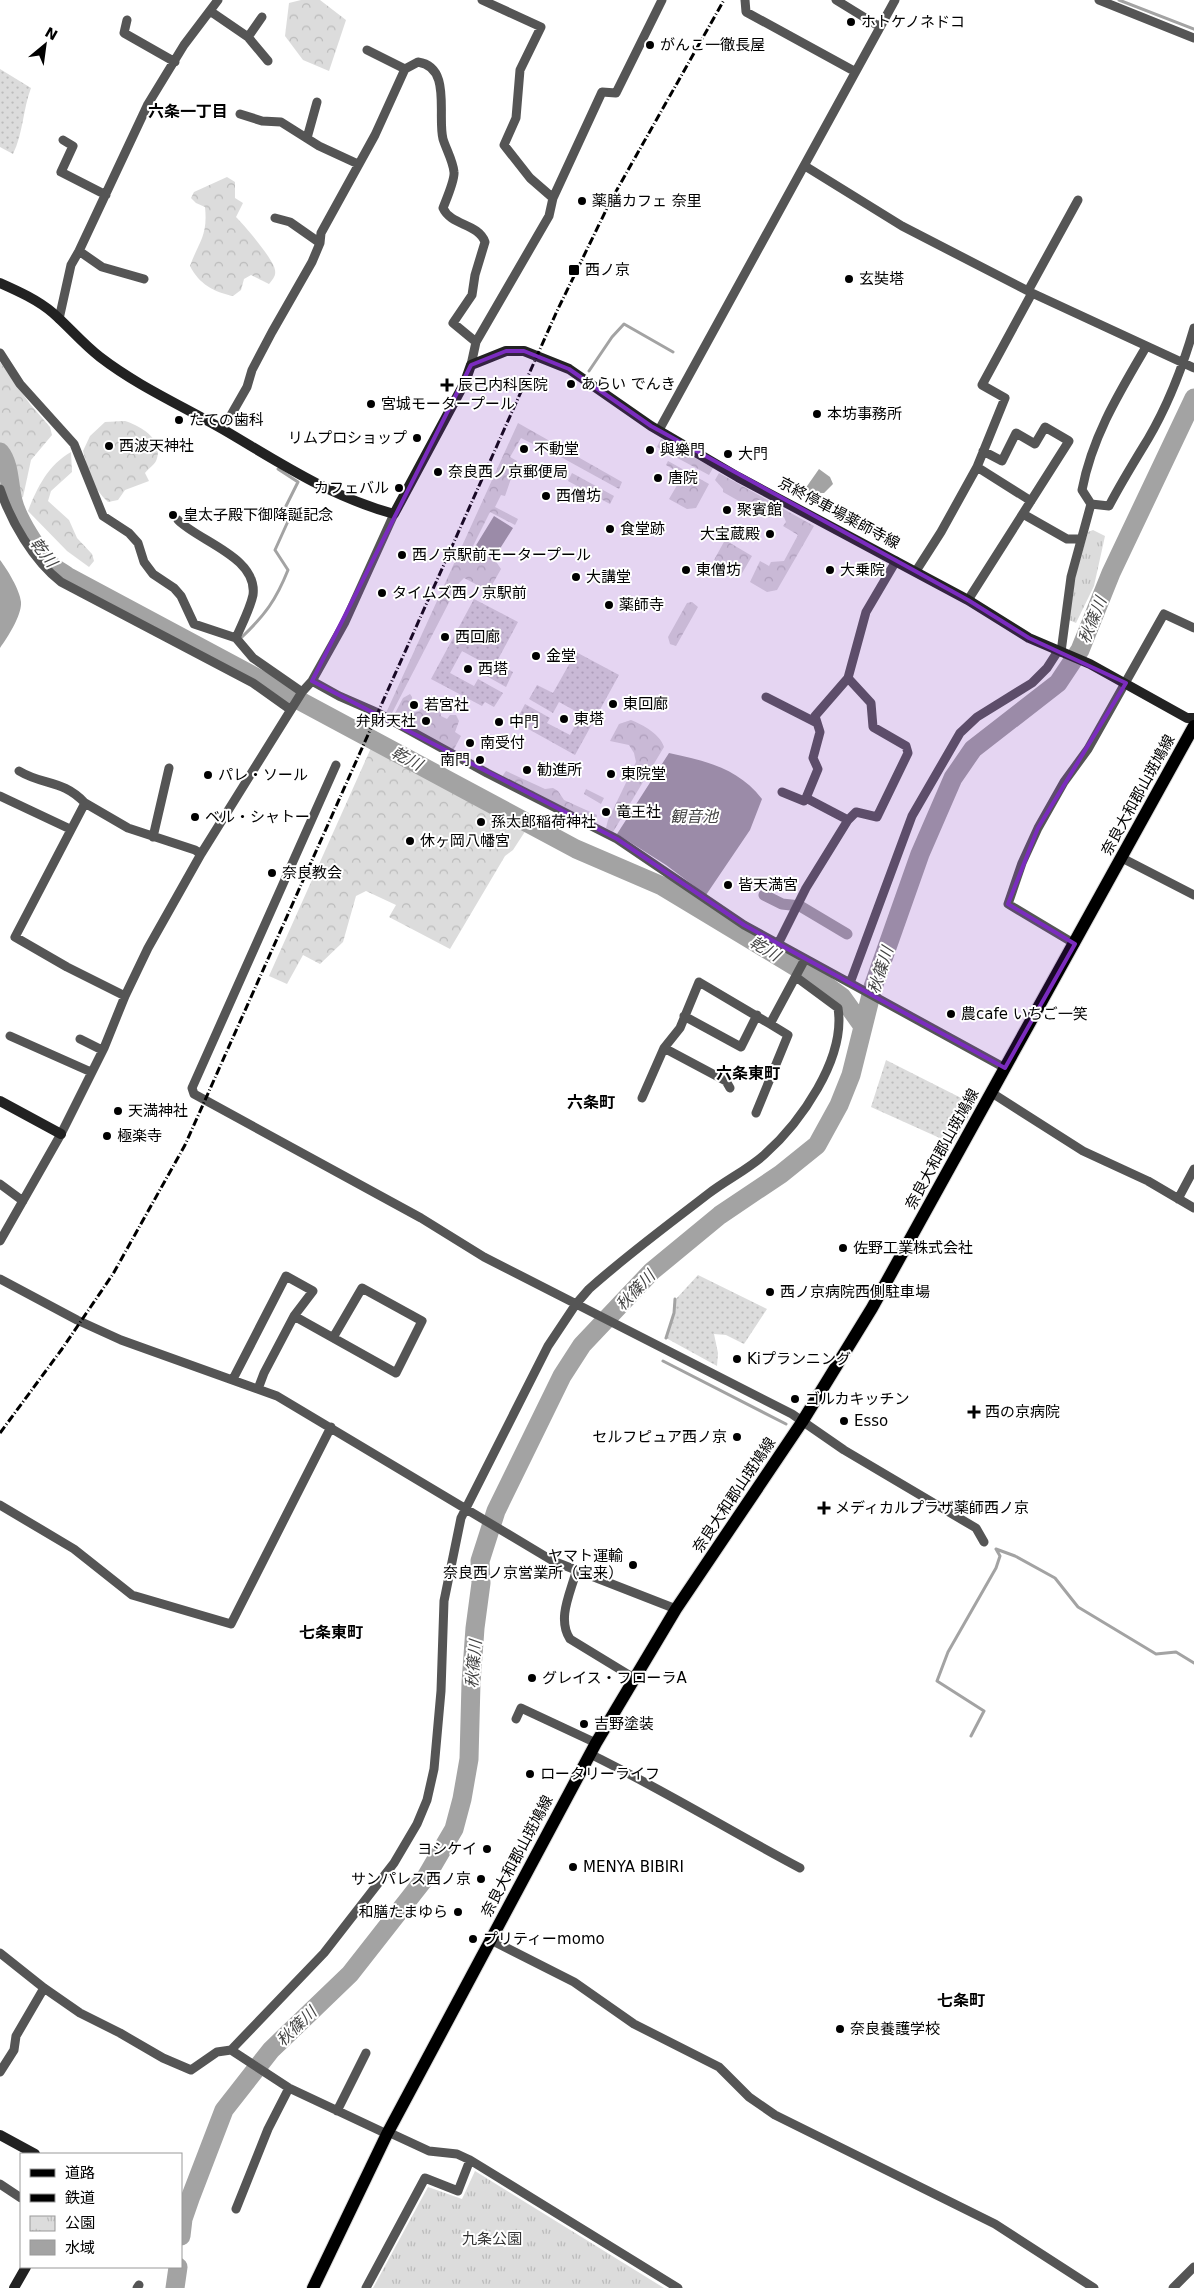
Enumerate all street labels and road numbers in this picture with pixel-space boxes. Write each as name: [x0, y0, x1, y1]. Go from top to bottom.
street label: 京終停車場薬師寺線: [775, 473, 903, 553]
street label: 奈良大和郡山斑鳩線: [1097, 732, 1179, 858]
street label: 奈良大和郡山斑鳩線: [901, 1086, 983, 1212]
street label: 奈良大和郡山斑鳩線: [689, 1434, 779, 1556]
street label: 奈良大和郡山斑鳩線: [477, 1792, 557, 1920]

